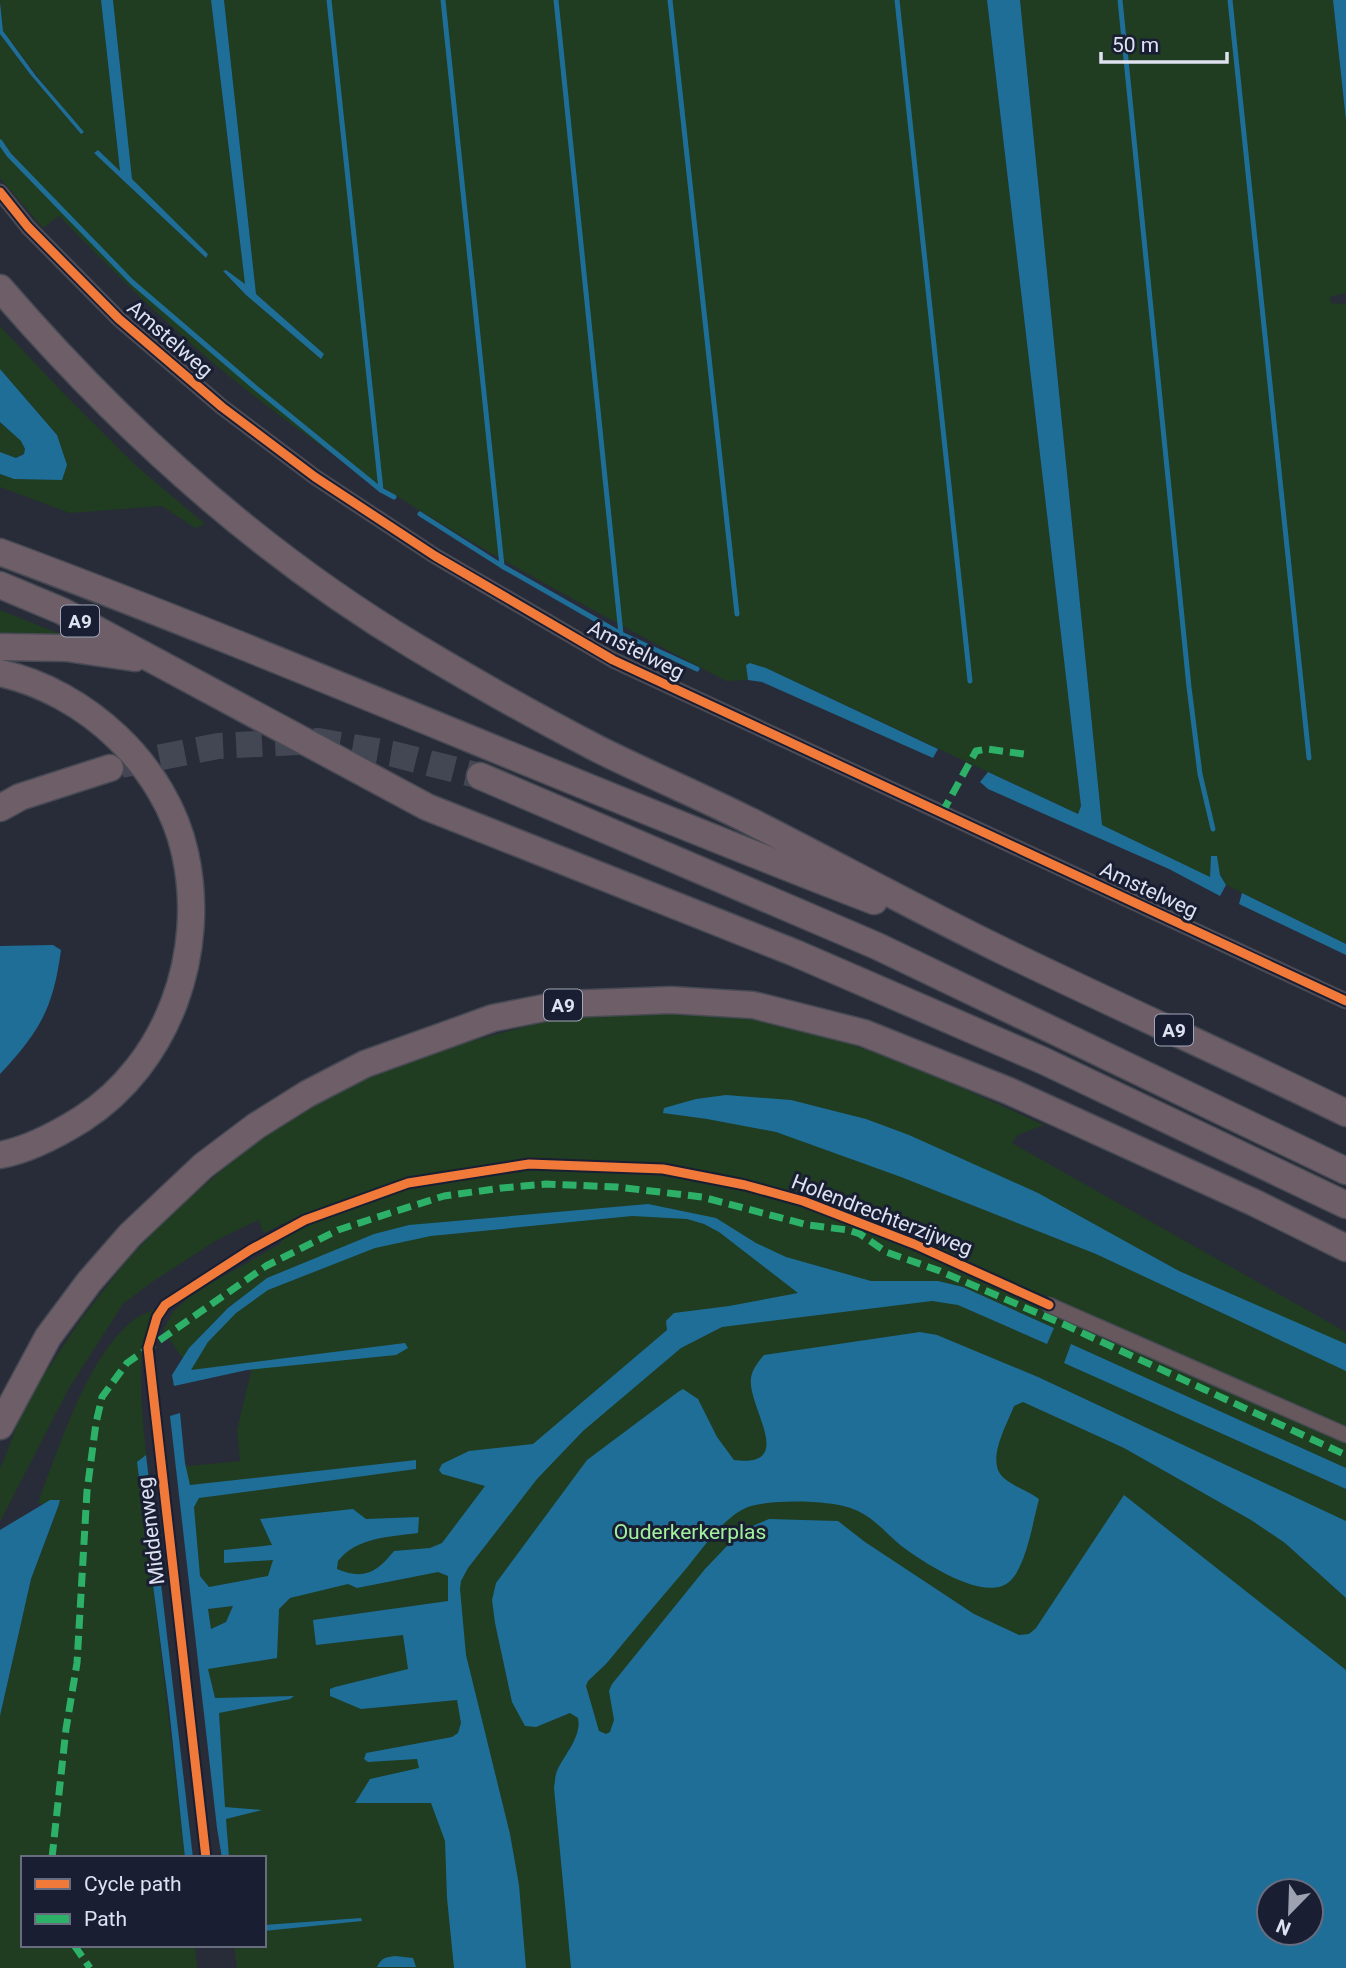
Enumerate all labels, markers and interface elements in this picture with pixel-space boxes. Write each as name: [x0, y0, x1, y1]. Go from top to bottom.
scale bar: [1101, 21, 1227, 65]
text: 50 m: [1112, 33, 1159, 57]
street label: Amstelweg: [123, 296, 217, 382]
road number: A9: [61, 606, 99, 636]
street label: Amstelweg: [584, 616, 688, 684]
street label: Amstelweg: [1096, 857, 1202, 923]
road number: A9: [544, 990, 582, 1021]
road number: A9: [1155, 1014, 1193, 1046]
street label: Holendrechterzijweg: [788, 1169, 976, 1261]
street label: Middenweg: [132, 1476, 170, 1586]
park label: Ouderkerkerplas: [614, 1520, 766, 1544]
legend: [21, 1856, 266, 1947]
text: Cycle path: [84, 1872, 182, 1896]
north arrow: [1255, 1877, 1325, 1947]
text: Path: [84, 1907, 127, 1931]
text: N: [1273, 1914, 1294, 1940]

